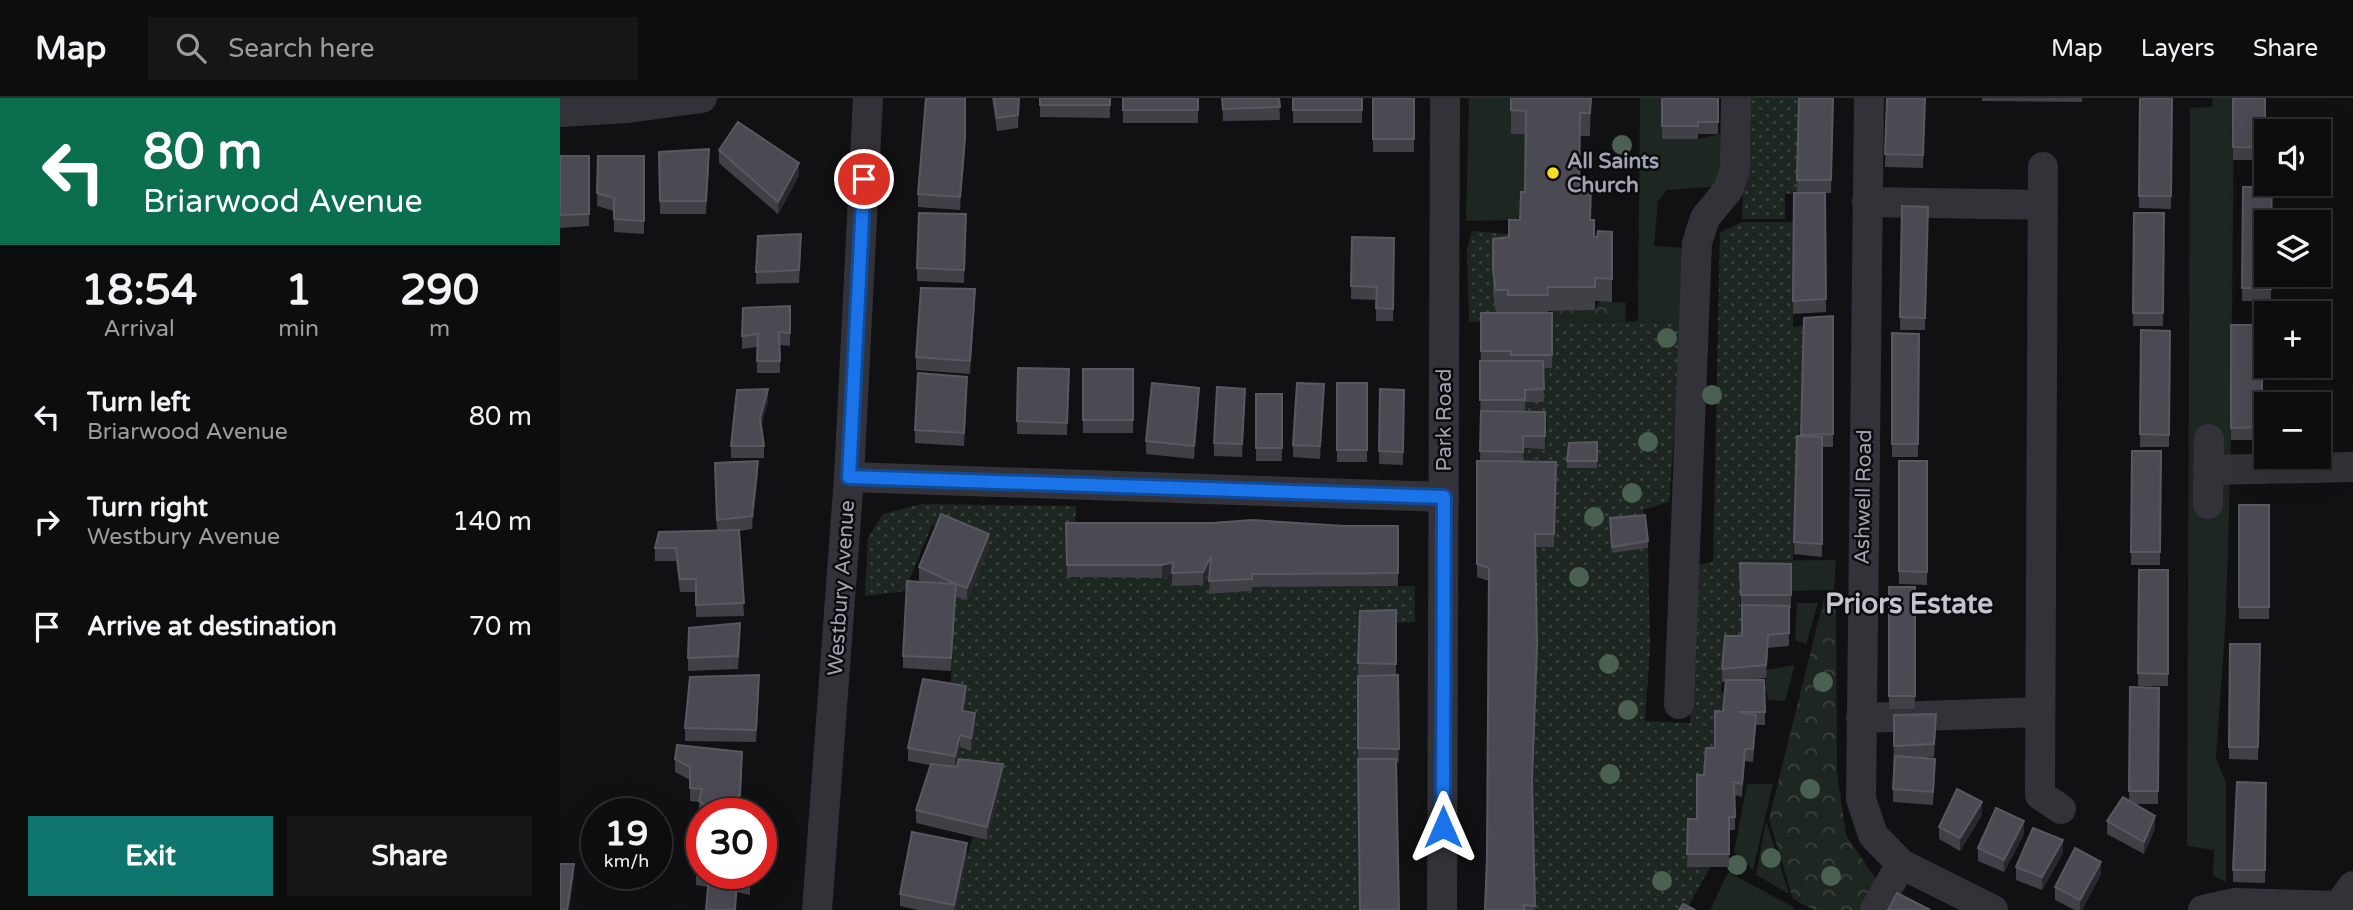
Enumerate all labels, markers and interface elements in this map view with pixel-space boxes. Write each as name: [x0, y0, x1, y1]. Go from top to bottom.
search box: [148, 17, 638, 80]
text: Map: [35, 29, 106, 68]
icon: search: [172, 29, 210, 67]
text: Search here: [228, 33, 374, 64]
text: Map: [2051, 34, 2103, 63]
text: Layers: [2141, 34, 2215, 63]
text: Share: [2253, 34, 2318, 63]
map controls: [2254, 119, 2331, 469]
button: sound: [2254, 119, 2331, 196]
text: 80 m: [143, 123, 262, 182]
icon: left: [28, 126, 119, 217]
pin: [834, 149, 894, 209]
place label: All Saints Church: [1567, 149, 1659, 198]
icon: arrive: [845, 160, 883, 198]
marker: All Saints Church: [1545, 165, 1561, 181]
text: Briarwood Avenue: [143, 183, 423, 221]
button: layers: [2254, 210, 2331, 287]
text: 18:54: [81, 265, 197, 316]
text: 1: [285, 265, 312, 316]
text: 290: [400, 265, 479, 316]
button: +: [2254, 301, 2331, 378]
text: Arrival: [104, 315, 175, 343]
text: min: [278, 315, 319, 343]
text: m: [429, 315, 450, 343]
street label: Park Road: [1432, 368, 1457, 472]
text: Turn left: [87, 387, 190, 418]
button: −: [2254, 392, 2331, 469]
icon: left: [28, 398, 66, 436]
text: 80 m: [469, 401, 532, 432]
text: Briarwood Avenue: [87, 418, 288, 446]
street label: Ashwell Road: [1850, 429, 1877, 565]
text: Turn right: [87, 492, 208, 523]
street label: Westbury Avenue: [823, 499, 860, 677]
icon: right: [28, 503, 66, 541]
text: 140 m: [452, 506, 532, 537]
text: Westbury Avenue: [87, 523, 280, 551]
district label: Priors Estate: [1825, 587, 1993, 621]
icon: arrive: [28, 608, 66, 646]
text: Arrive at destination: [87, 611, 337, 642]
text: 70 m: [469, 611, 532, 642]
position arrow: [1406, 790, 1480, 864]
speed limit sign: 30: [686, 798, 777, 889]
text: 19: [605, 813, 648, 855]
button: Exit: [28, 816, 273, 896]
button: Share: [287, 816, 532, 896]
text: km/h: [604, 850, 649, 872]

